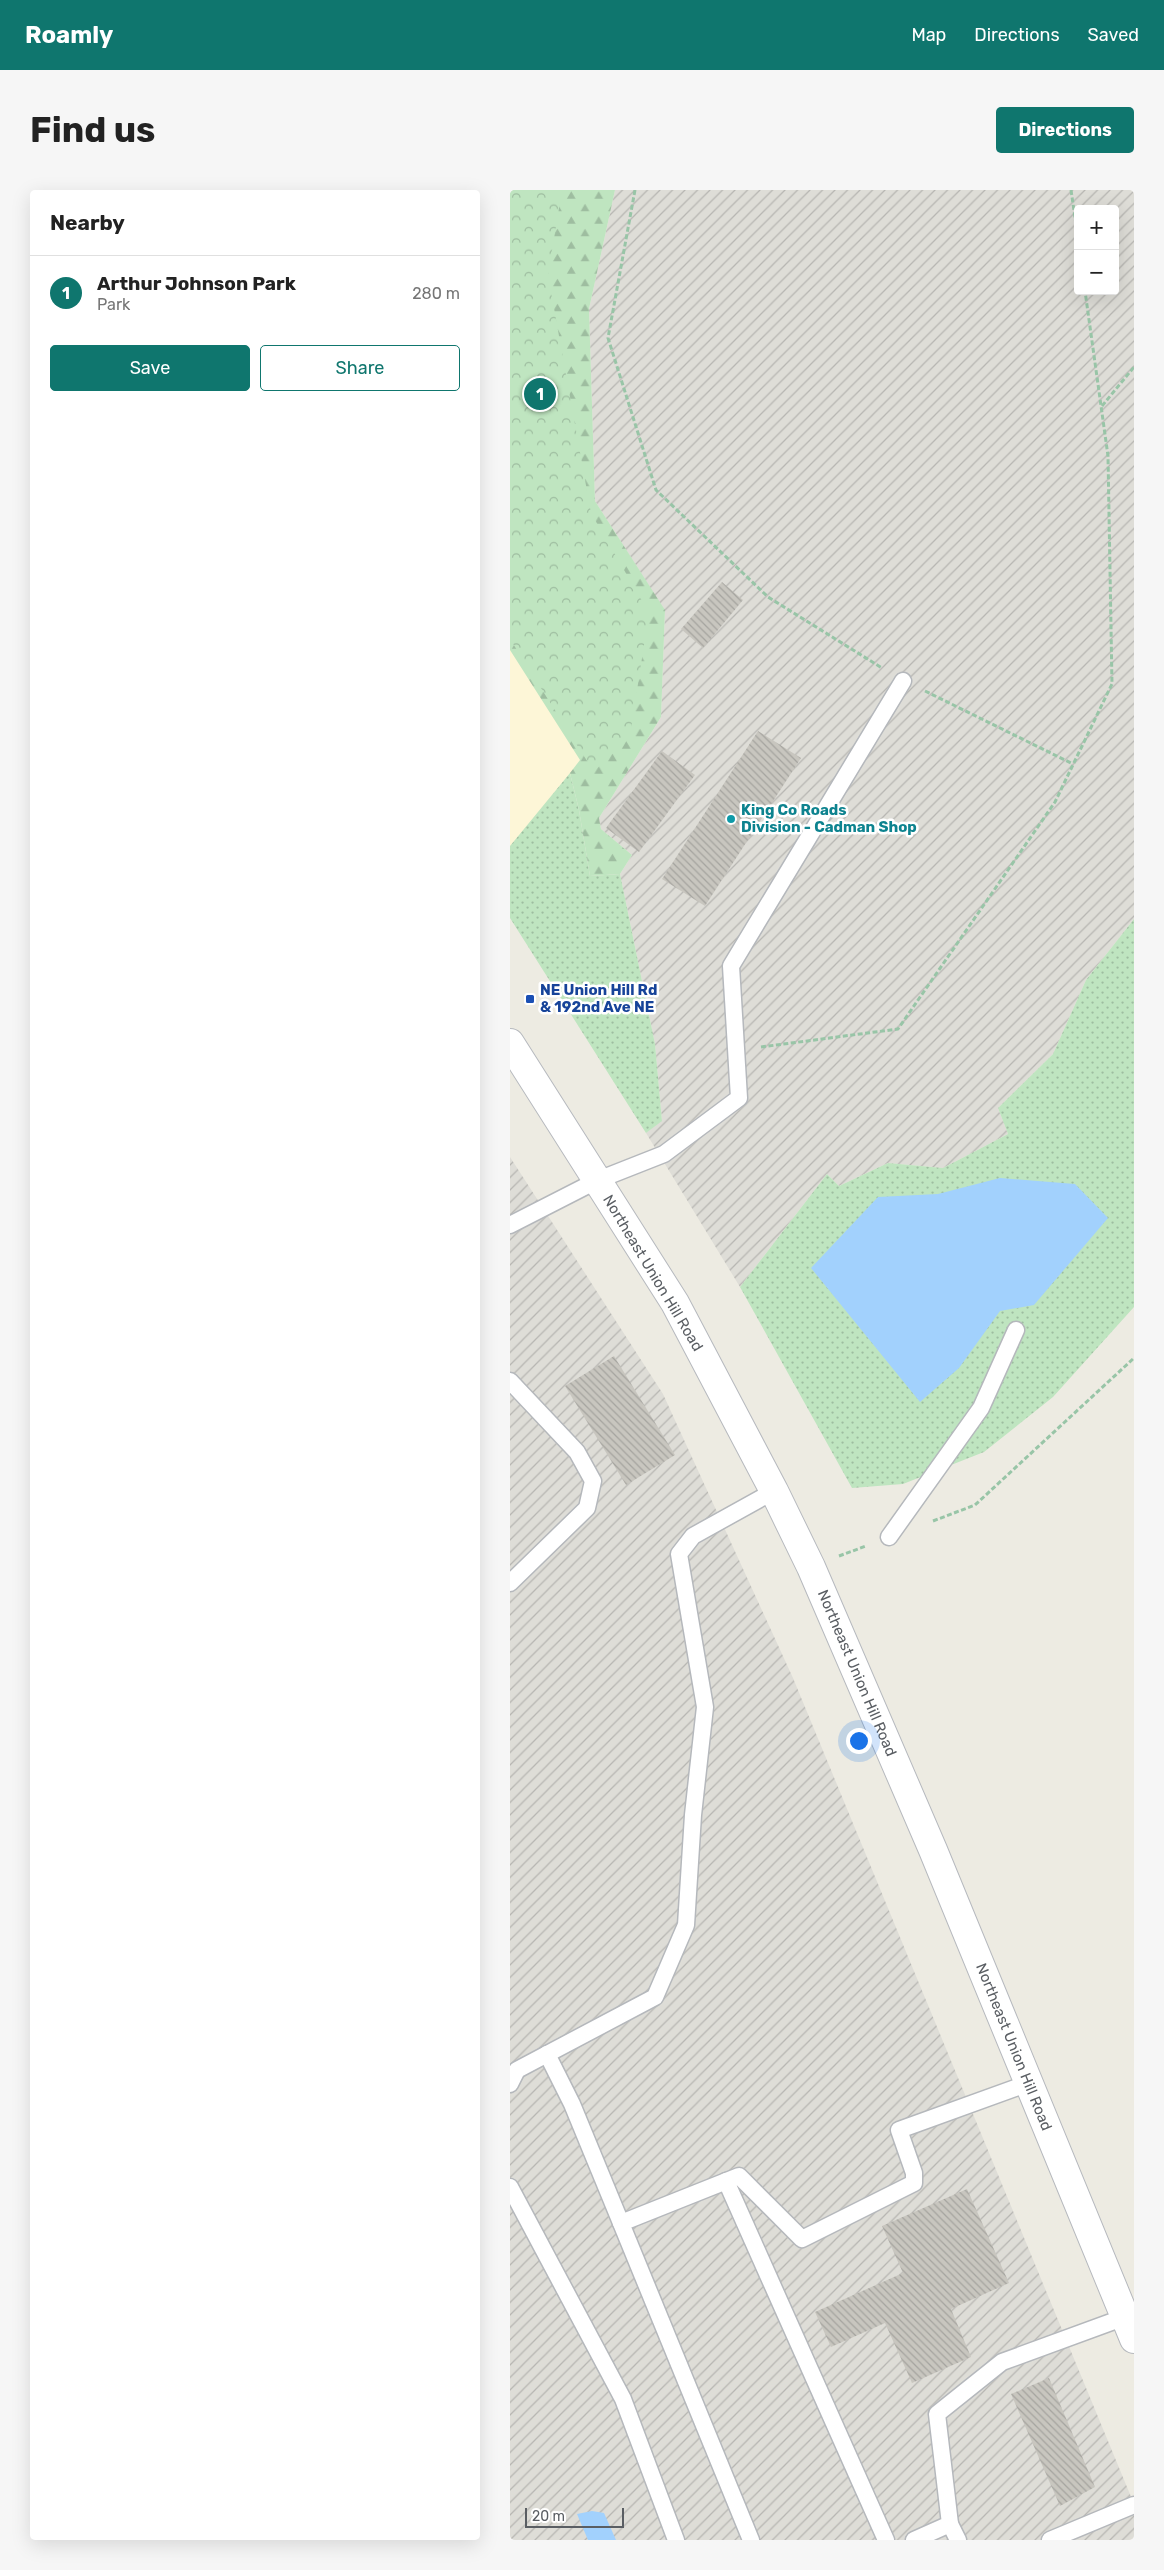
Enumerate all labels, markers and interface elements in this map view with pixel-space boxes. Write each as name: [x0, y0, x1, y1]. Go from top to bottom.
text: Roamly: [25, 21, 113, 49]
text: Map: [911, 24, 946, 46]
text: Directions: [974, 24, 1060, 46]
text: Saved: [1088, 24, 1139, 46]
button: Directions: [996, 107, 1134, 153]
text: Find us: [30, 109, 155, 151]
map controls: [1074, 205, 1119, 295]
button: +: [1074, 205, 1119, 250]
text: Nearby: [50, 210, 125, 235]
button: −: [1074, 250, 1119, 295]
text: Arthur Johnson Park: [97, 272, 296, 295]
text: 1: [62, 284, 70, 303]
text: 280 m: [412, 284, 460, 303]
text: Park: [97, 295, 130, 314]
button: Save: [50, 345, 250, 391]
button: Share: [260, 345, 460, 391]
pin: 1: [524, 375, 556, 413]
place label: King Co Roads Division - Cadman Shop: [741, 801, 917, 836]
marker: King Co Roads Division - Cadman Shop: [725, 813, 737, 825]
place label: NE Union Hill Rd & 192nd Ave NE: [540, 981, 657, 1016]
marker: NE Union Hill Rd & 192nd Ave NE: [524, 993, 536, 1005]
street label: Northeast Union Hill Road: [599, 1192, 707, 1354]
street label: Northeast Union Hill Road: [814, 1587, 900, 1759]
your location: [846, 1728, 872, 1754]
street label: Northeast Union Hill Road: [972, 1961, 1056, 2133]
scale bar: [525, 2505, 624, 2528]
text: 20 m: [532, 2508, 565, 2525]

